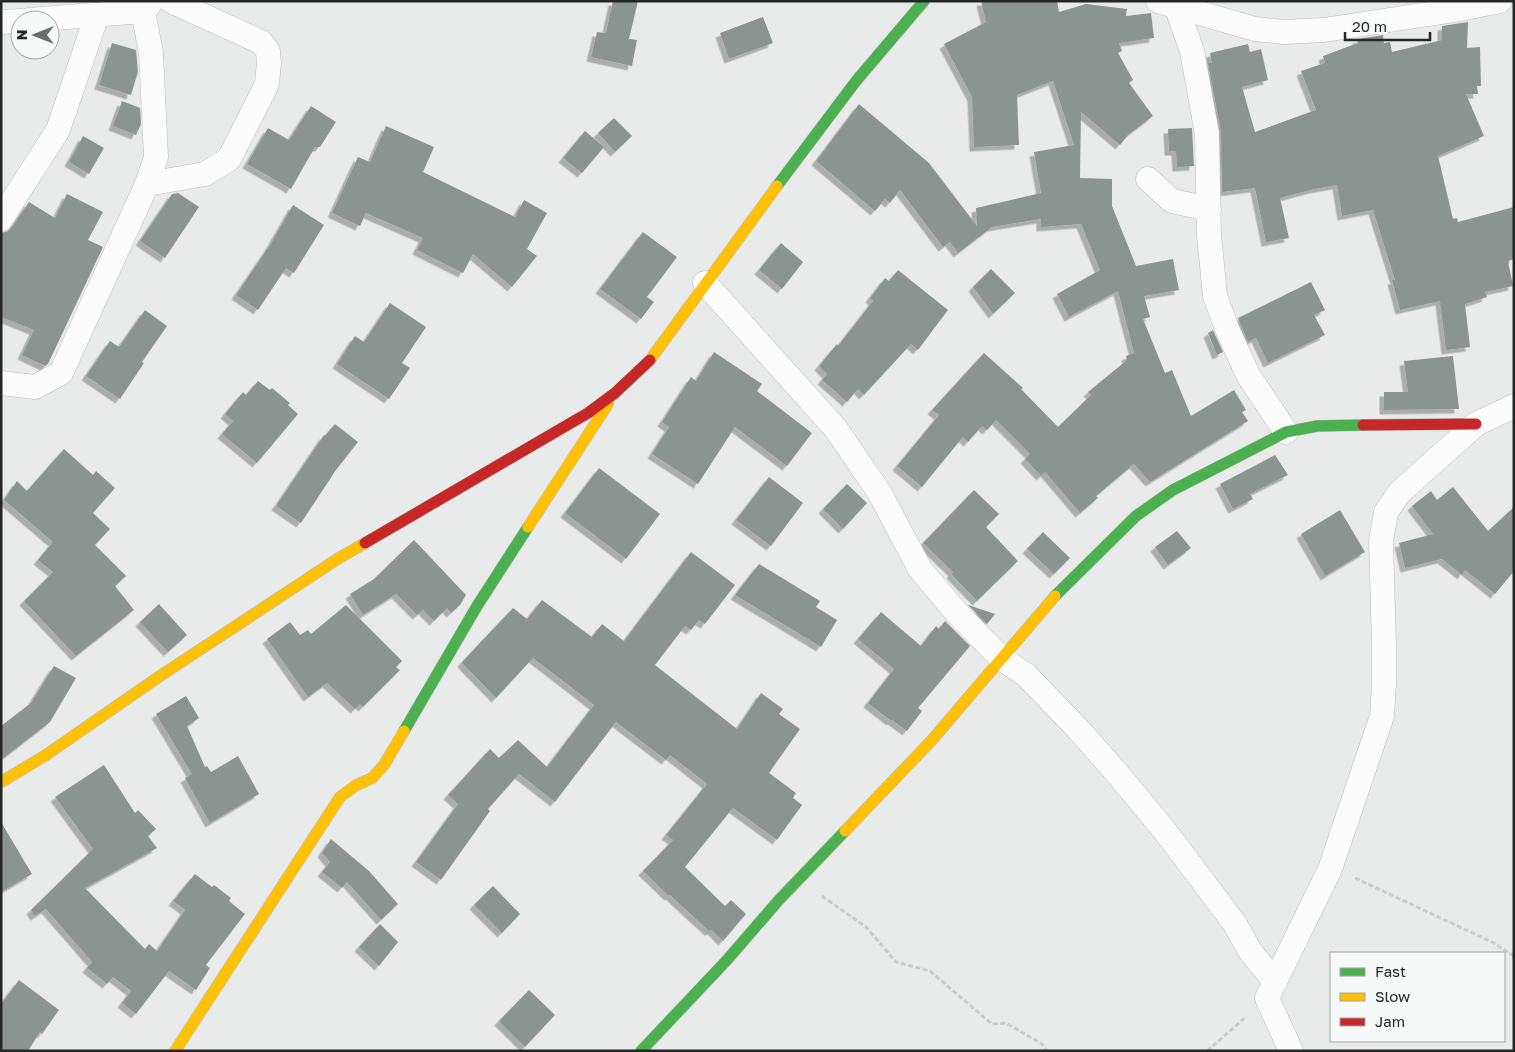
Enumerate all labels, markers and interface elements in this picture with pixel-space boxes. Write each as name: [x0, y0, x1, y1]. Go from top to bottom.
north arrow: [10, 10, 60, 60]
scale bar: [1345, 10, 1430, 42]
text: 20 m: [1352, 17, 1387, 35]
text: N: [13, 30, 30, 40]
legend: [1330, 952, 1505, 1042]
text: Fast: [1375, 962, 1406, 980]
text: Slow: [1375, 987, 1410, 1005]
text: Jam: [1375, 1012, 1405, 1030]

